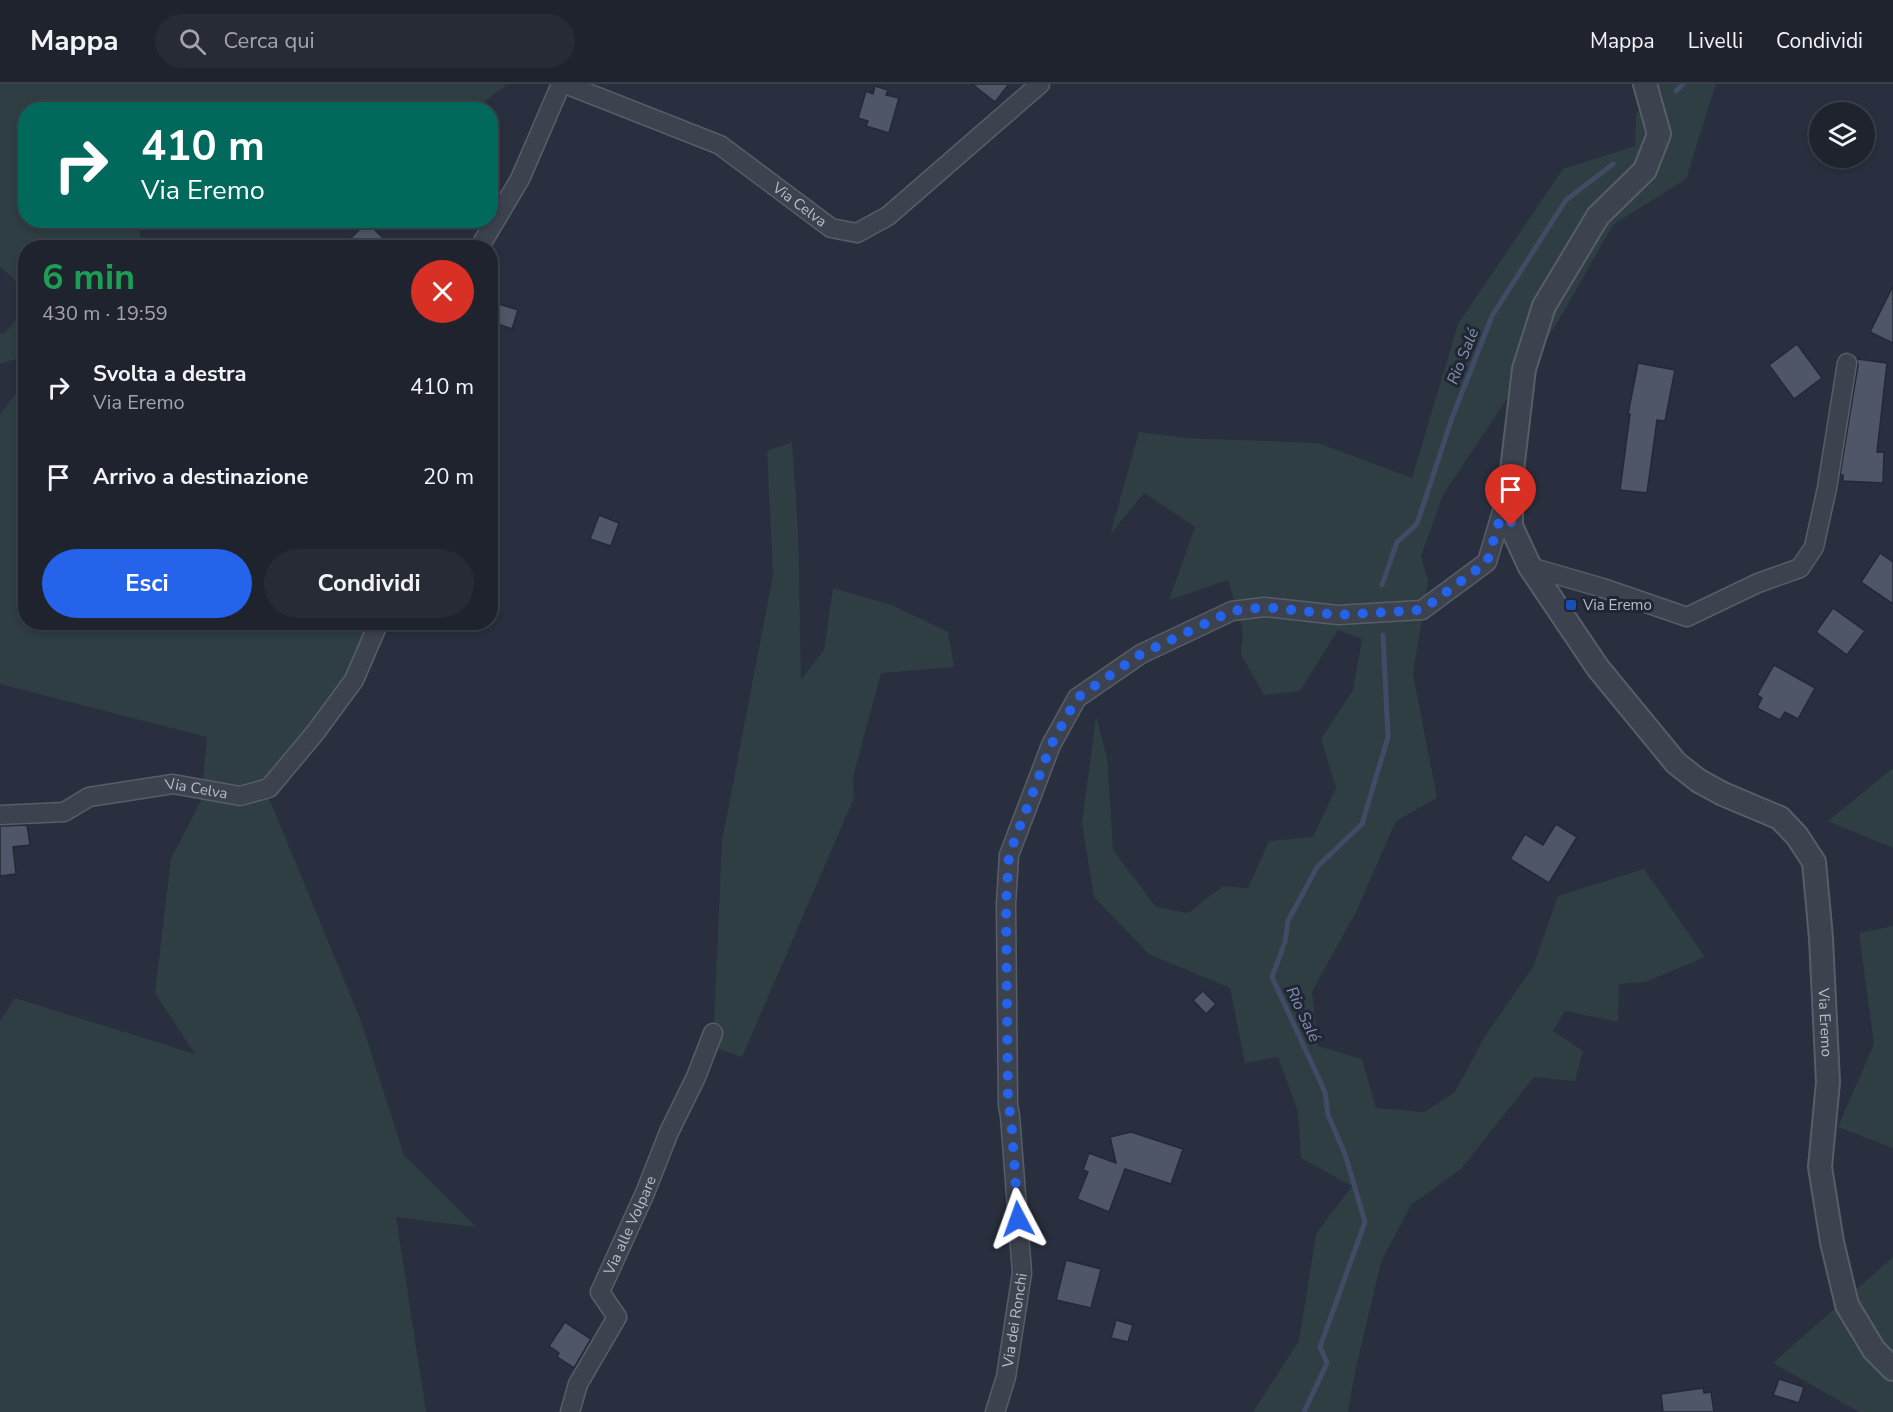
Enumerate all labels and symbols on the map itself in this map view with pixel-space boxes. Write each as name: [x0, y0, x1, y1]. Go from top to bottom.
street label: Via Celva: [768, 177, 831, 231]
water label: Rio Salé: [1442, 324, 1484, 388]
pin: [1485, 464, 1536, 526]
place label: Via Eremo: [1582, 595, 1652, 615]
marker: Via Eremo: [1564, 598, 1578, 612]
street label: Via Celva: [163, 774, 229, 804]
water label: Rio Salé: [1281, 983, 1326, 1046]
street label: Via Eremo: [1813, 987, 1837, 1057]
street label: Via alle Volpare: [599, 1173, 661, 1279]
position arrow: [986, 1187, 1050, 1251]
street label: Via dei Ronchi: [997, 1272, 1032, 1370]

